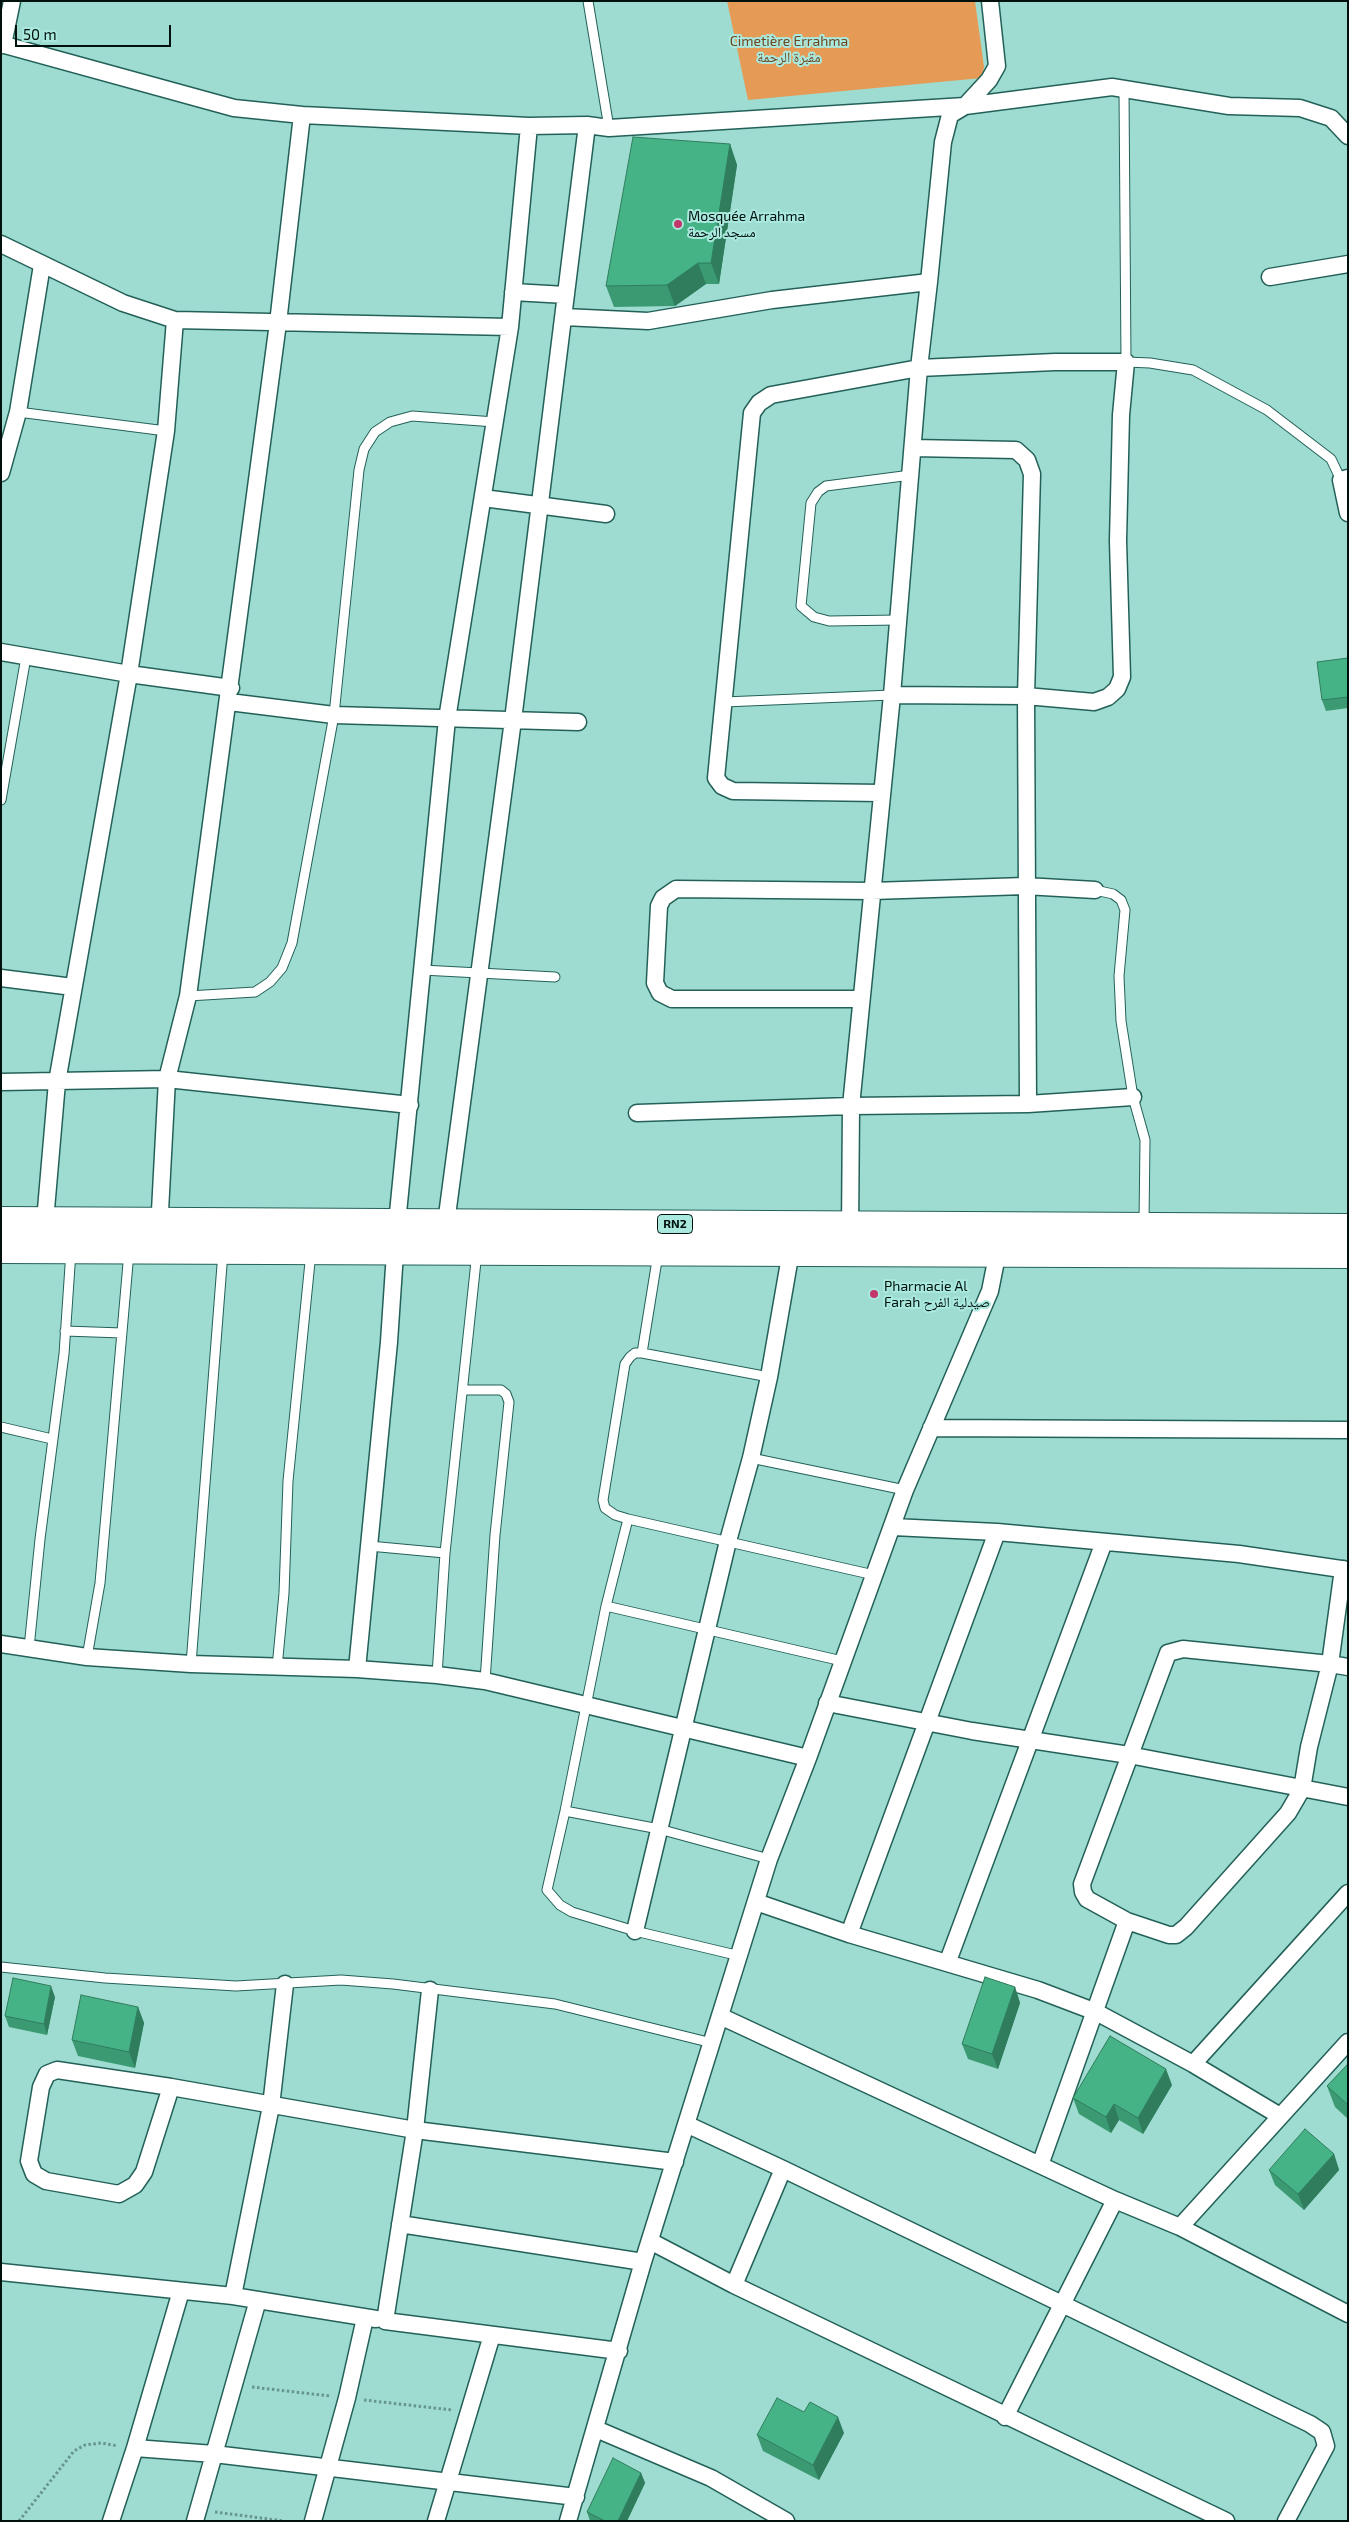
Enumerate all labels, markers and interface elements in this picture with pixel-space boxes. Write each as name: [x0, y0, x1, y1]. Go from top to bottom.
scale bar: [18, 15, 174, 47]
text: 50 m: [23, 25, 57, 43]
park label: Cimetière Errahma مقبرة الرحمة: [730, 33, 848, 65]
place label: Mosquée Arrahma مسجد الرحمة: [688, 208, 805, 240]
marker: Mosquée Arrahma مسجد الرحمة: [672, 218, 684, 230]
road number: RN2: [658, 1214, 692, 1234]
place label: Pharmacie Al Farah صيدلية الفرح: [884, 1278, 990, 1310]
marker: Pharmacie Al Farah صيدلية الفرح: [868, 1288, 880, 1300]

